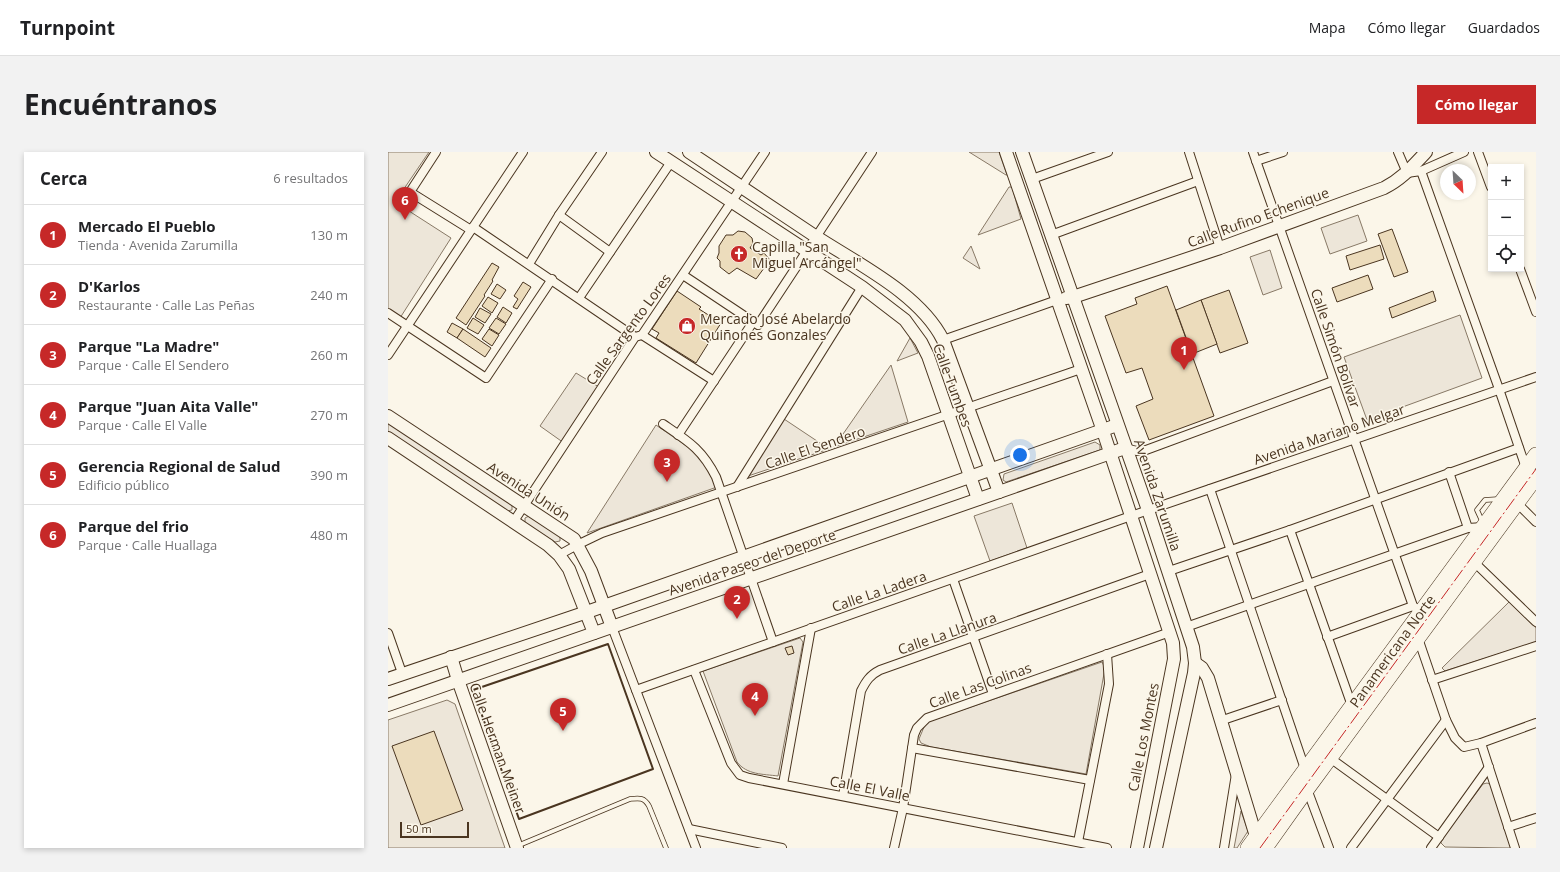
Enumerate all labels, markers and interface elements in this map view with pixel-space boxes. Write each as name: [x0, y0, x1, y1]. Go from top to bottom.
text: Turnpoint: [20, 15, 115, 41]
text: Mapa: [1309, 18, 1345, 37]
text: Cómo llegar: [1367, 18, 1446, 37]
text: Guardados: [1468, 18, 1540, 37]
text: Encuéntranos: [24, 85, 217, 123]
button: Cómo llegar: [1417, 85, 1536, 124]
north arrow: [1440, 164, 1476, 200]
map controls: [1488, 164, 1524, 272]
button: +: [1488, 164, 1524, 200]
text: Cerca: [40, 167, 88, 190]
text: 6 resultados: [273, 169, 348, 187]
street label: Calle Rufino Echenique: [1185, 182, 1332, 251]
pin: 6: [392, 187, 418, 220]
button: −: [1488, 200, 1524, 236]
text: Mercado El Pueblo: [78, 216, 216, 236]
text: 1: [49, 226, 57, 244]
text: 130 m: [310, 226, 348, 244]
text: Tienda · Avenida Zarumilla: [78, 236, 238, 254]
button: locate: [1488, 236, 1524, 272]
place label: Capilla "San Miguel Arcángel": [752, 237, 862, 272]
church icon: Capilla "San Miguel Arcángel": [729, 244, 749, 264]
street label: Calle Sargento Lores: [581, 269, 675, 389]
text: D'Karlos: [78, 276, 140, 296]
text: 2: [49, 286, 57, 304]
text: 240 m: [310, 286, 348, 304]
street label: Calle Simón Bolívar: [1307, 286, 1365, 410]
text: Restaurante · Calle Las Peñas: [78, 296, 255, 314]
place label: Mercado José Abelardo Quiñones Gonzales: [700, 309, 851, 344]
shop icon: Mercado José Abelardo Quiñones Gonzales: [677, 316, 697, 336]
text: Parque "La Madre": [78, 336, 219, 356]
pin: 1: [1171, 337, 1197, 370]
street label: Calle Tumbes: [929, 341, 977, 430]
text: 3: [49, 346, 57, 364]
text: 260 m: [310, 346, 348, 364]
text: Parque · Calle El Sendero: [78, 356, 229, 374]
text: Parque "Juan Aita Valle": [78, 396, 258, 416]
street label: Avenida Mariano Melgar: [1251, 399, 1407, 469]
text: 4: [49, 406, 57, 424]
text: 270 m: [310, 406, 348, 424]
text: Parque · Calle El Valle: [78, 416, 207, 434]
street label: Calle El Sendero: [762, 421, 868, 473]
street label: Avenida Zarumilla: [1130, 436, 1186, 554]
your location: [1010, 445, 1030, 465]
pin: 3: [654, 449, 680, 482]
text: Gerencia Regional de Salud: [78, 456, 281, 476]
street label: Avenida Unión: [484, 457, 574, 525]
text: 5: [49, 466, 57, 484]
text: 390 m: [310, 466, 348, 484]
text: Edificio público: [78, 476, 169, 494]
text: Parque del frio: [78, 516, 189, 536]
street label: Avenida Paseo del Deporte: [666, 524, 838, 600]
text: 6: [49, 526, 57, 544]
text: 480 m: [310, 526, 348, 544]
text: Parque · Calle Huallaga: [78, 536, 217, 554]
street label: Calle La Ladera: [829, 566, 929, 616]
pin: 2: [724, 586, 750, 619]
street label: Panamericana Norte: [1345, 591, 1439, 711]
street label: Calle La Llanura: [895, 607, 999, 659]
street label: Calle Las Colinas: [926, 658, 1034, 712]
street label: Calle Herman Meiner: [465, 680, 531, 816]
street label: Calle Los Montes: [1123, 681, 1163, 793]
pin: 4: [742, 683, 768, 716]
pin: 5: [550, 698, 576, 731]
street label: Calle El Valle: [828, 771, 912, 805]
scale bar: [400, 820, 469, 839]
text: 50 m: [406, 821, 432, 836]

